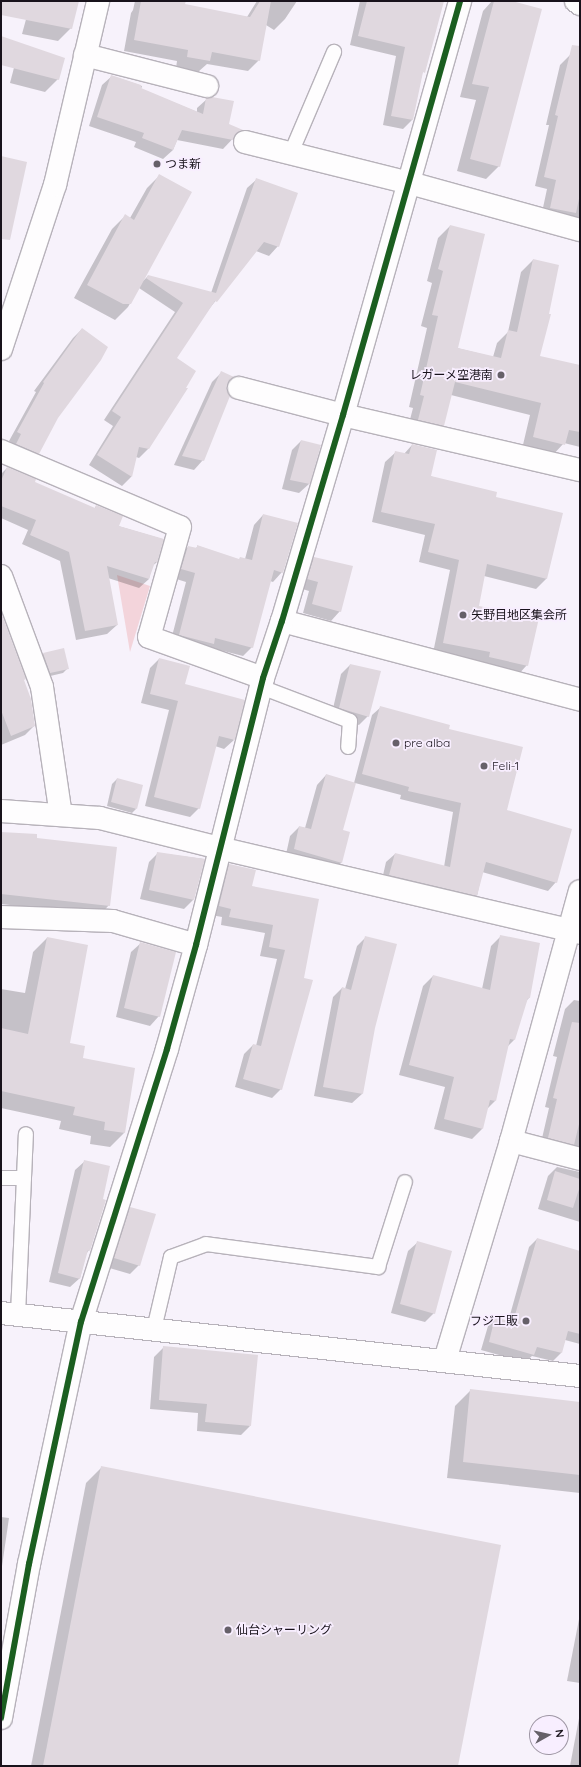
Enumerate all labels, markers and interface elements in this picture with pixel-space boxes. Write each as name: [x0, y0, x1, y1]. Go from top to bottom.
place label: つま新: [165, 157, 201, 171]
marker: つま新: [152, 159, 162, 169]
place label: レガーメ空港南: [409, 368, 493, 382]
marker: レガーメ空港南: [496, 370, 506, 380]
place label: 矢野目地区集会所: [471, 608, 567, 622]
marker: 矢野目地区集会所: [458, 610, 468, 620]
place label: pre alba: [404, 736, 450, 750]
marker: pre alba: [391, 738, 401, 748]
place label: Feli-1: [492, 759, 519, 773]
marker: Feli-1: [479, 761, 489, 771]
place label: フジ工販: [470, 1314, 518, 1328]
marker: フジ工販: [521, 1316, 531, 1326]
place label: 仙台シャーリング: [236, 1623, 332, 1637]
marker: 仙台シャーリング: [223, 1625, 233, 1635]
north arrow: [529, 1715, 569, 1755]
text: N: [552, 1728, 567, 1738]

